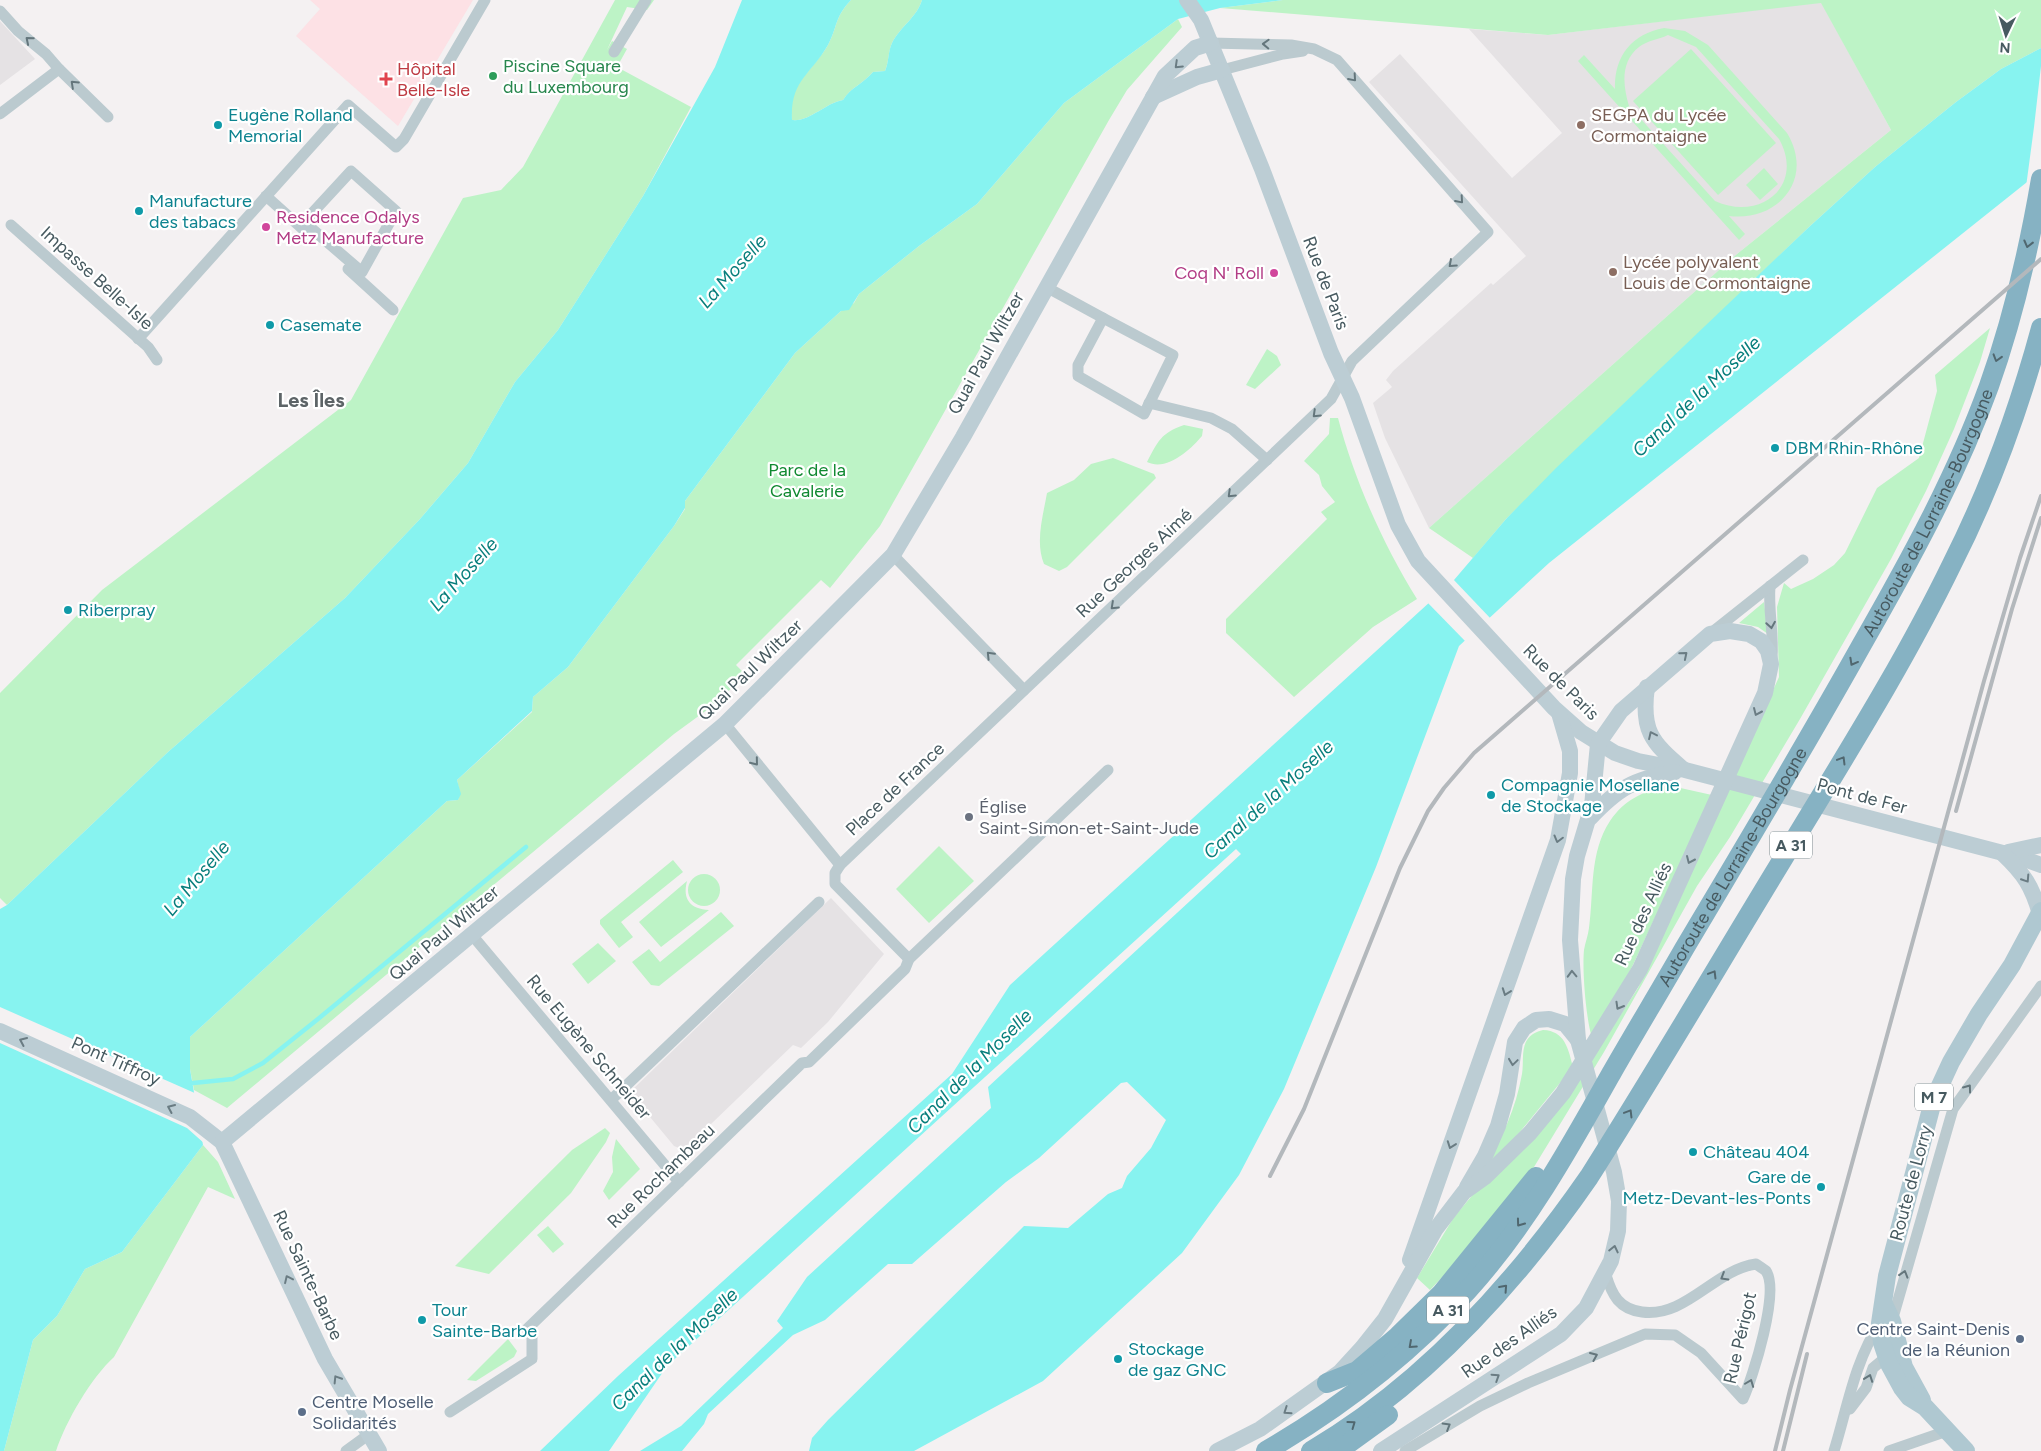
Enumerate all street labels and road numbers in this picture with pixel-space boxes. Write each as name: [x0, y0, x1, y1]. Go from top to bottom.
street label: Impasse Belle-Isle: [36, 222, 158, 335]
street label: Rue de Paris: [1298, 233, 1354, 333]
street label: Quai Paul Wiltzer: [943, 288, 1029, 418]
street label: Autoroute de Lorraine-Bourgogne: [1858, 386, 1998, 641]
street label: Rue Georges Aimé: [1072, 504, 1197, 622]
street label: Quai Paul Wiltzer: [693, 615, 807, 725]
street label: Rue de Paris: [1518, 639, 1604, 725]
street label: Place de France: [841, 738, 949, 840]
street label: Autoroute de Lorraine-Bourgogne: [1654, 743, 1812, 991]
street label: Pont de Fer: [1815, 773, 1909, 819]
road number: A 31: [1770, 832, 1812, 858]
street label: Rue des Alliés: [1610, 859, 1676, 969]
street label: Quai Paul Wiltzer: [385, 881, 503, 985]
street label: Rue Eugène Schneider: [522, 970, 656, 1124]
street label: Pont Tiffroy: [68, 1032, 164, 1091]
road number: M 7: [1915, 1084, 1953, 1110]
street label: Rue Rochambeau: [603, 1119, 719, 1233]
street label: Route de Lorry: [1885, 1122, 1937, 1243]
street label: Rue Sainte-Barbe: [268, 1207, 348, 1344]
street label: Rue Périgot: [1719, 1290, 1761, 1386]
road number: A 31: [1427, 1296, 1469, 1324]
street label: Rue des Alliés: [1457, 1301, 1561, 1383]

